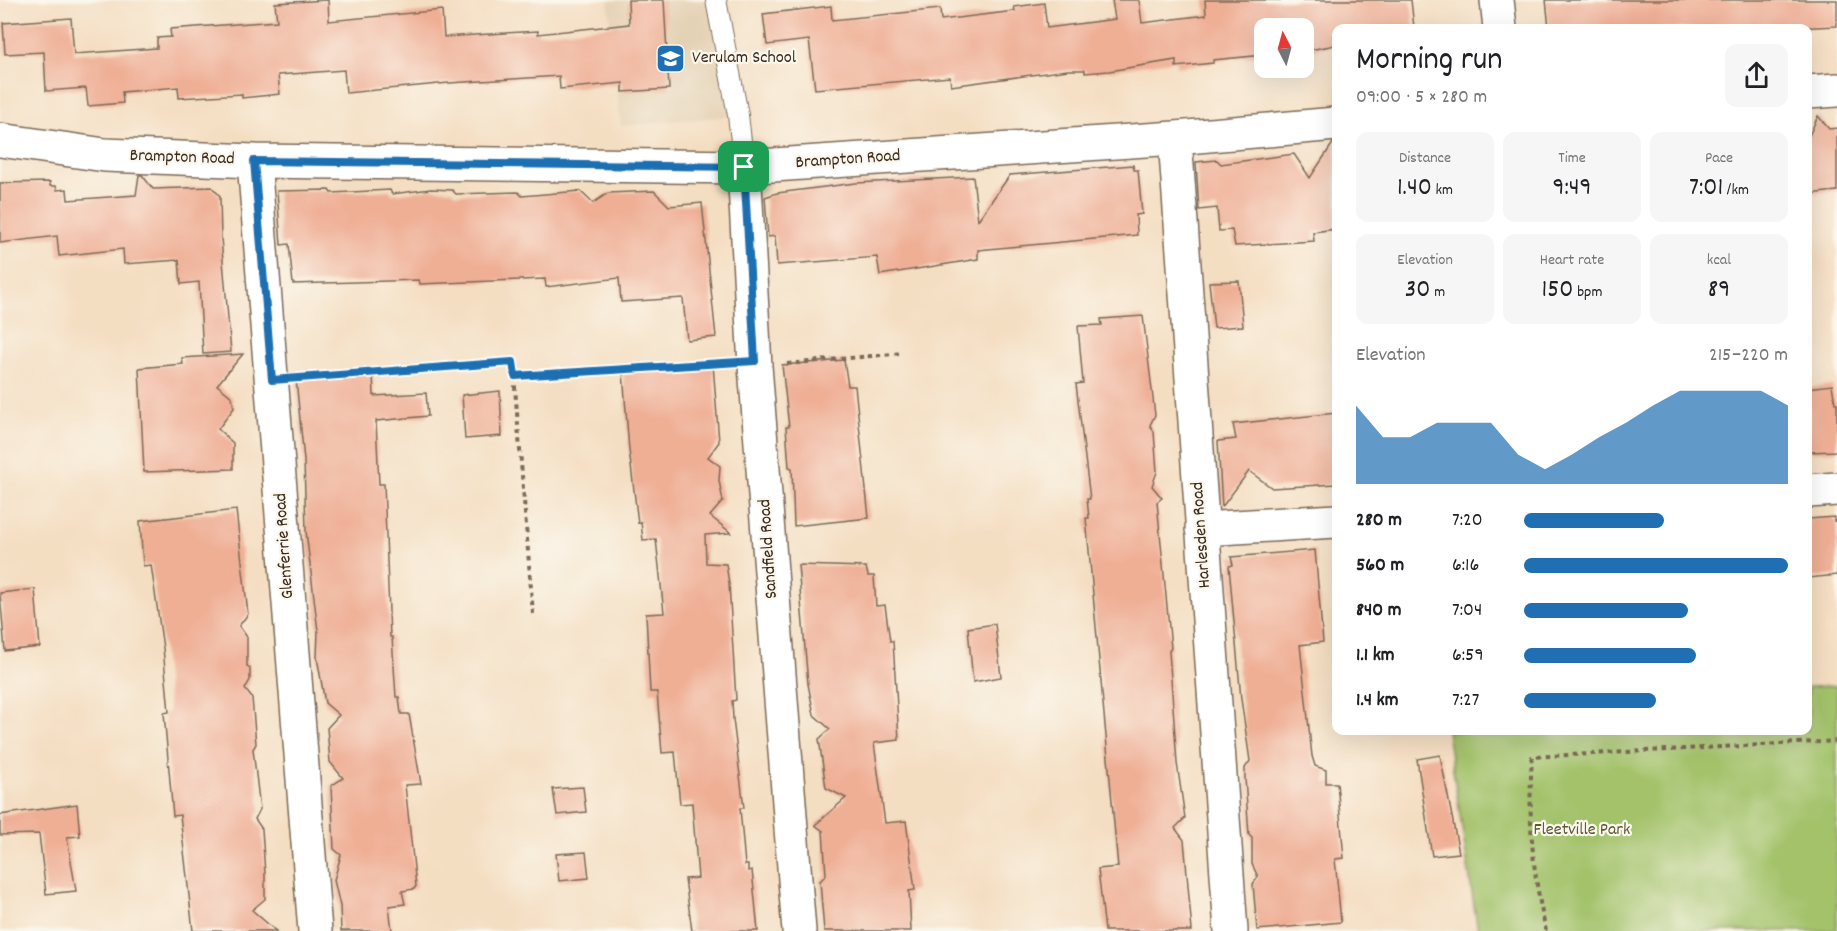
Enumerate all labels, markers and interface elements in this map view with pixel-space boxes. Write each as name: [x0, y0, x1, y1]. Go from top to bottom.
north arrow: [1254, 18, 1314, 78]
map controls: [1254, 18, 1314, 78]
text: Morning run: [1356, 38, 1503, 85]
school or university icon: Verulam School: [655, 42, 687, 74]
button: share: [1725, 44, 1788, 107]
place label: Verulam School: [692, 46, 797, 71]
text: 09:00 · 5 × 280 m: [1356, 84, 1487, 112]
pin: [718, 141, 769, 192]
street label: Brampton Road: [129, 144, 235, 172]
street label: Brampton Road: [795, 144, 901, 176]
text: Distance: [1399, 147, 1451, 170]
text: Time: [1558, 147, 1586, 170]
text: Pace: [1705, 147, 1733, 170]
icon: arrive: [727, 150, 760, 183]
text: 1.40: [1397, 170, 1432, 207]
text: 9:49: [1553, 170, 1591, 207]
text: 7:01: [1689, 170, 1723, 207]
text: km: [1432, 179, 1453, 202]
text: /km: [1723, 179, 1749, 202]
text: Elevation: [1397, 249, 1453, 272]
text: Heart rate: [1540, 249, 1604, 272]
text: kcal: [1707, 249, 1731, 272]
text: 30: [1405, 272, 1431, 309]
text: 150: [1542, 272, 1573, 309]
text: 89: [1708, 272, 1730, 309]
text: m: [1431, 281, 1445, 304]
text: bpm: [1573, 281, 1602, 304]
text: Elevation: [1356, 342, 1426, 370]
text: 215–220 m: [1709, 342, 1788, 370]
street label: Harlesden Road: [1186, 481, 1218, 589]
street label: Glenferrie Road: [269, 492, 301, 600]
street label: Sandfield Road: [753, 498, 785, 600]
text: 280 m: [1356, 507, 1402, 535]
text: 7:20: [1452, 507, 1483, 535]
text: 560 m: [1356, 552, 1404, 580]
text: 6:16: [1452, 552, 1479, 580]
text: 840 m: [1356, 597, 1402, 625]
text: 7:04: [1452, 597, 1482, 625]
text: 1.1 km: [1356, 642, 1395, 670]
text: 6:59: [1452, 642, 1484, 670]
text: 1.4 km: [1356, 687, 1399, 715]
text: 7:27: [1452, 687, 1479, 715]
park label: Fleetville Park: [1534, 818, 1630, 843]

